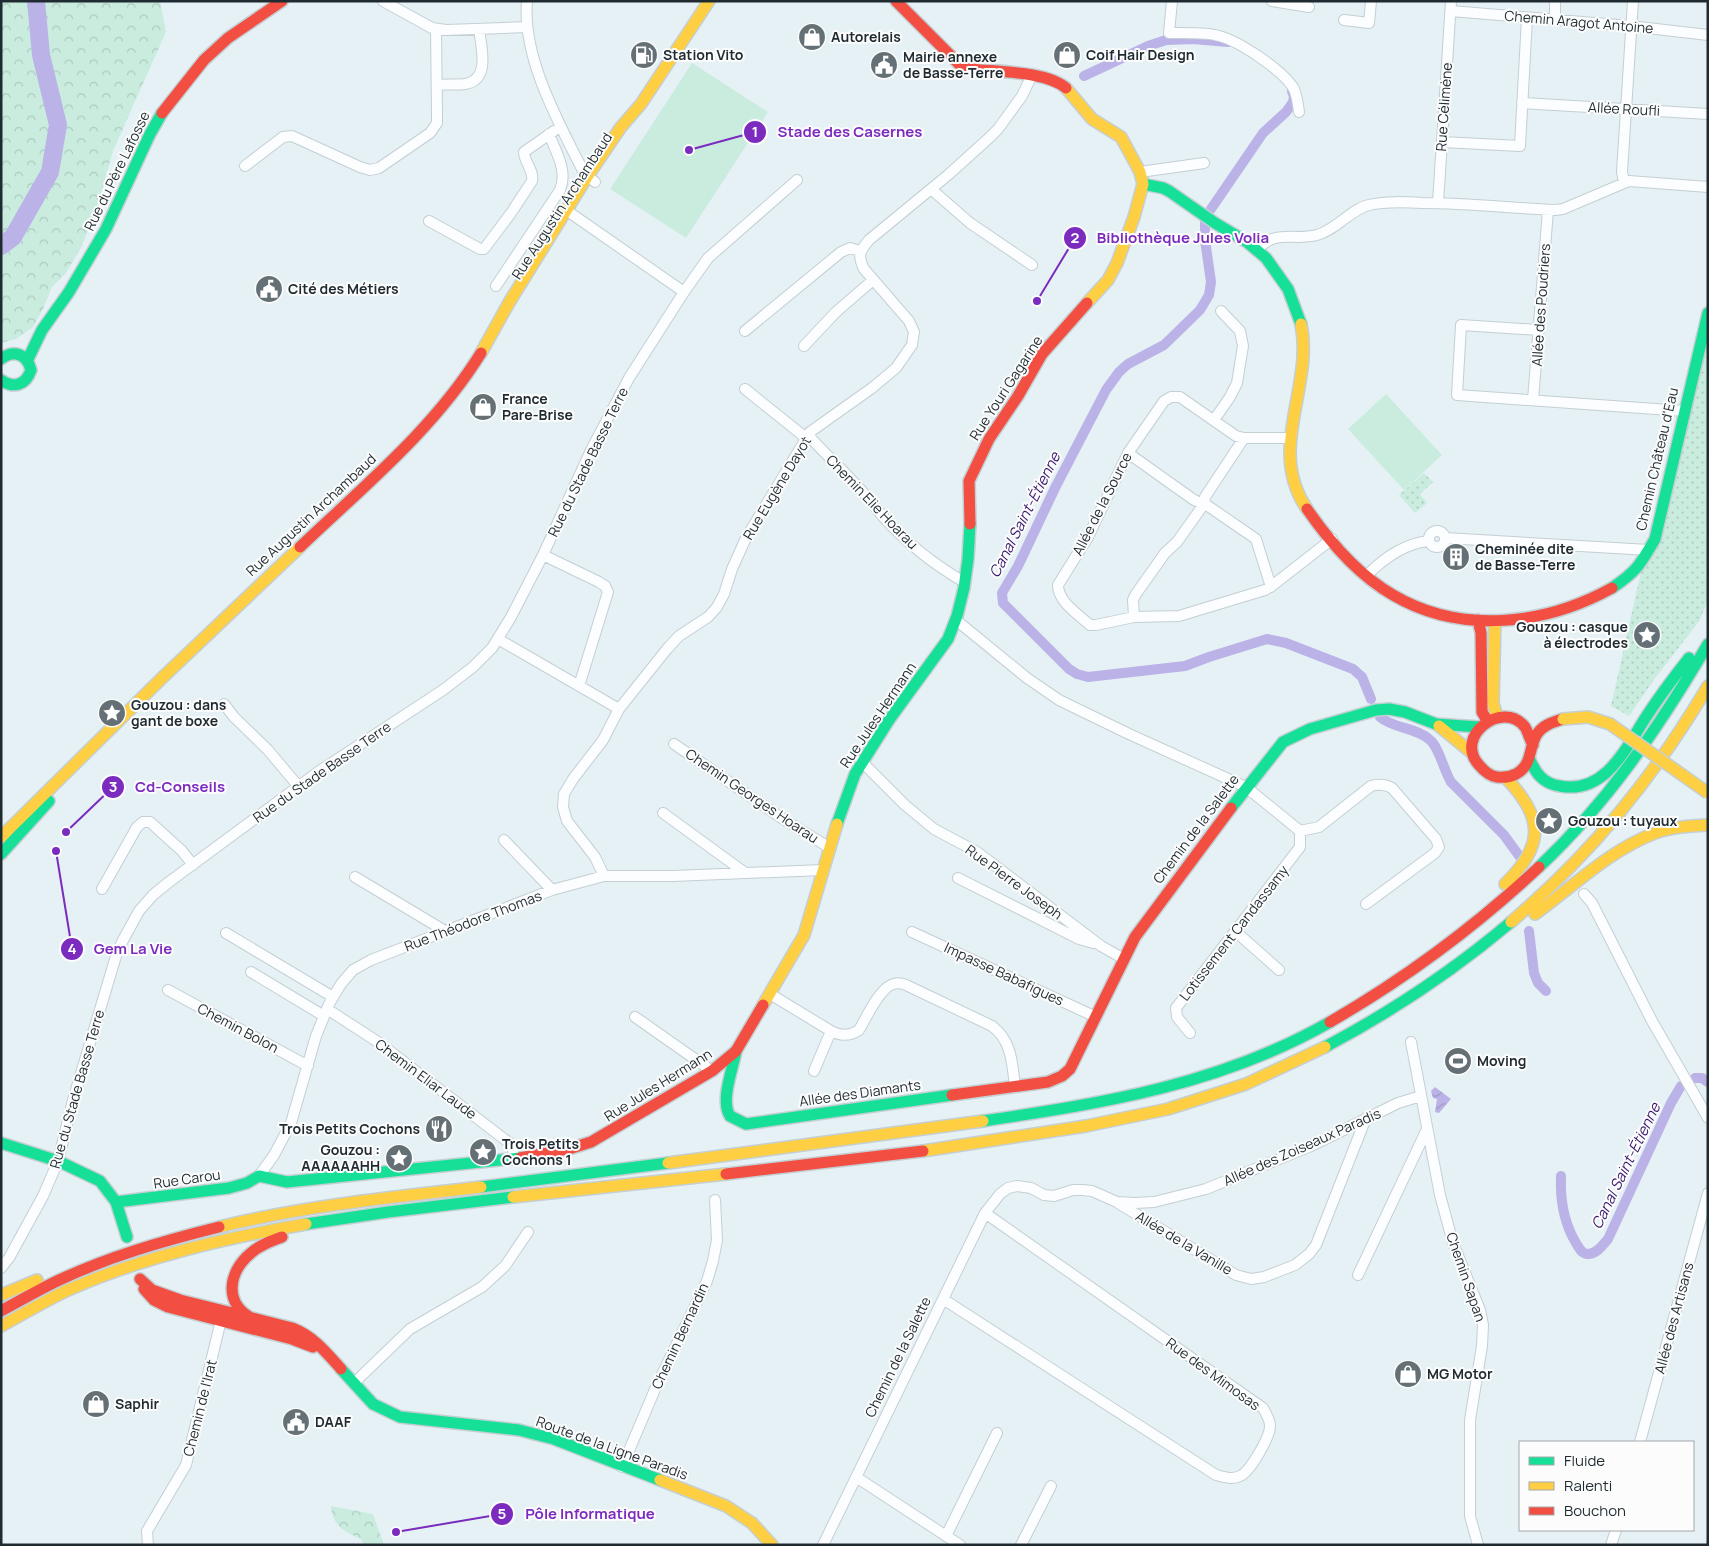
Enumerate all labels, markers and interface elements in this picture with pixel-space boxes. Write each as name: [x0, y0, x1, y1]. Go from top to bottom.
street label: Chemin Aragot Antoine: [1504, 6, 1654, 37]
shop icon: Autorelais: [797, 22, 827, 52]
place label: Autorelais: [831, 27, 901, 46]
fuel station icon: Station Vito: [629, 40, 659, 70]
shop icon: Coif Hair Design: [1052, 40, 1082, 70]
place label: Station Vito: [663, 45, 744, 64]
place label: Coif Hair Design: [1086, 45, 1195, 64]
place label: Mairie annexe de Basse-Terre: [903, 47, 1003, 82]
public building icon: Mairie annexe de Basse-Terre: [869, 50, 899, 80]
street label: Rue Célimène: [1431, 62, 1456, 152]
street label: Allée Roufli: [1588, 97, 1660, 120]
street label: Rue du Père Lafosse: [79, 108, 154, 234]
callout: Stade des Casernes: [742, 117, 932, 147]
text: 1: [752, 121, 758, 142]
text: Stade des Casernes: [778, 121, 922, 142]
street label: Rue Augustin Archambaud: [507, 129, 616, 283]
callout: Bibliothèque Jules Volia: [1062, 223, 1280, 253]
text: 2: [1071, 227, 1080, 248]
text: Bibliothèque Jules Volia: [1097, 227, 1269, 248]
street label: Allée des Poudriers: [1527, 243, 1554, 367]
public building icon: Cité des Métiers: [254, 274, 284, 304]
place label: Cité des Métiers: [288, 279, 399, 298]
street label: Rue Youri Gagarine: [965, 332, 1046, 444]
street label: Rue du Stade Basse Terre: [543, 384, 632, 540]
street label: Chemin Château d'Eau: [1631, 385, 1682, 532]
place label: France Pare-Brise: [502, 389, 573, 424]
shop icon: France Pare-Brise: [468, 392, 498, 422]
street label: Rue Eugène Dayot: [738, 432, 815, 543]
water label: Canal Saint-Étienne: [984, 447, 1066, 581]
street label: Rue Augustin Archambaud: [241, 449, 380, 580]
street label: Allée de la Source: [1067, 449, 1136, 559]
street label: Chemin Elie Hoarau: [822, 450, 922, 553]
place label: Cheminée dite de Basse-Terre: [1475, 539, 1575, 574]
building icon: Cheminée dite de Basse-Terre: [1441, 542, 1471, 572]
place label: Gouzou : casque à électrodes: [1516, 617, 1628, 652]
place icon: Gouzou : casque à électrodes: [1632, 620, 1662, 650]
street label: Rue Jules Hermann: [835, 658, 920, 771]
place label: Gouzou : dans gant de boxe: [131, 695, 227, 730]
place icon: Gouzou : dans gant de boxe: [97, 698, 127, 728]
street label: Rue du Stade Basse Terre: [249, 717, 395, 827]
street label: Chemin Georges Hoarau: [682, 744, 823, 847]
street label: Chemin de la Salette: [1148, 770, 1243, 887]
callout: Cd-Conseils: [100, 772, 235, 802]
text: 3: [109, 776, 117, 797]
text: Cd-Conseils: [135, 776, 225, 797]
place icon: Gouzou : tuyaux: [1534, 806, 1564, 836]
place label: Gouzou : tuyaux: [1568, 811, 1678, 830]
street label: Rue Pierre Joseph: [962, 840, 1067, 923]
street label: Lotissement Candassamy: [1175, 861, 1293, 1004]
street label: Rue Théodore Thomas: [401, 886, 544, 956]
callout: Gem La Vie: [59, 934, 183, 964]
street label: Impasse Babafigues: [941, 937, 1067, 1010]
text: 4: [67, 938, 77, 959]
text: Gem La Vie: [94, 938, 172, 959]
street label: Chemin Bolon: [194, 998, 282, 1057]
street label: Rue du Stade Basse Terre: [45, 1007, 108, 1171]
street label: Chemin Eliar Laude: [372, 1034, 481, 1123]
street label: Rue Jules Hermann: [600, 1044, 715, 1125]
sports icon: Moving: [1443, 1046, 1473, 1076]
place label: Moving: [1477, 1051, 1526, 1070]
street label: Allée des Diamants: [798, 1075, 922, 1110]
water label: Canal Saint-Étienne: [1586, 1098, 1666, 1233]
street label: Allée des Zoiseaux Paradis: [1220, 1103, 1383, 1190]
restaurant icon: Trois Petits Cochons: [424, 1114, 454, 1144]
place label: Trois Petits Cochons: [279, 1119, 420, 1138]
place label: Trois Petits Cochons 1: [502, 1134, 579, 1169]
place icon: Trois Petits Cochons 1: [468, 1137, 498, 1167]
place label: Gouzou : AAAAAAHH: [301, 1140, 380, 1175]
place icon: Gouzou : AAAAAAHH: [384, 1143, 414, 1173]
street label: Rue Carou: [152, 1164, 222, 1193]
street label: Allée de la Vanille: [1132, 1206, 1236, 1279]
street label: Chemin Sapan: [1442, 1230, 1491, 1324]
street label: Allée des Artisans: [1649, 1260, 1698, 1376]
street label: Chemin Bernardin: [647, 1280, 713, 1392]
street label: Chemin de la Salette: [860, 1293, 935, 1420]
street label: Rue des Mimosas: [1162, 1333, 1264, 1414]
street label: Chemin de l'Irat: [178, 1357, 221, 1458]
shop icon: MG Motor: [1393, 1359, 1423, 1389]
place label: MG Motor: [1427, 1364, 1493, 1383]
shop icon: Saphir: [81, 1389, 111, 1419]
place label: Saphir: [115, 1394, 160, 1413]
public building icon: DAAF: [281, 1407, 311, 1437]
street label: Route de la Ligne Paradis: [534, 1411, 691, 1484]
place label: DAAF: [315, 1412, 352, 1431]
legend: [1519, 1441, 1694, 1531]
text: Fluide: [1564, 1450, 1605, 1471]
text: Ralenti: [1564, 1475, 1612, 1496]
callout: Pôle Informatique: [490, 1499, 665, 1529]
text: Bouchon: [1564, 1500, 1626, 1521]
text: 5: [498, 1503, 507, 1524]
text: Pôle Informatique: [525, 1503, 655, 1524]

